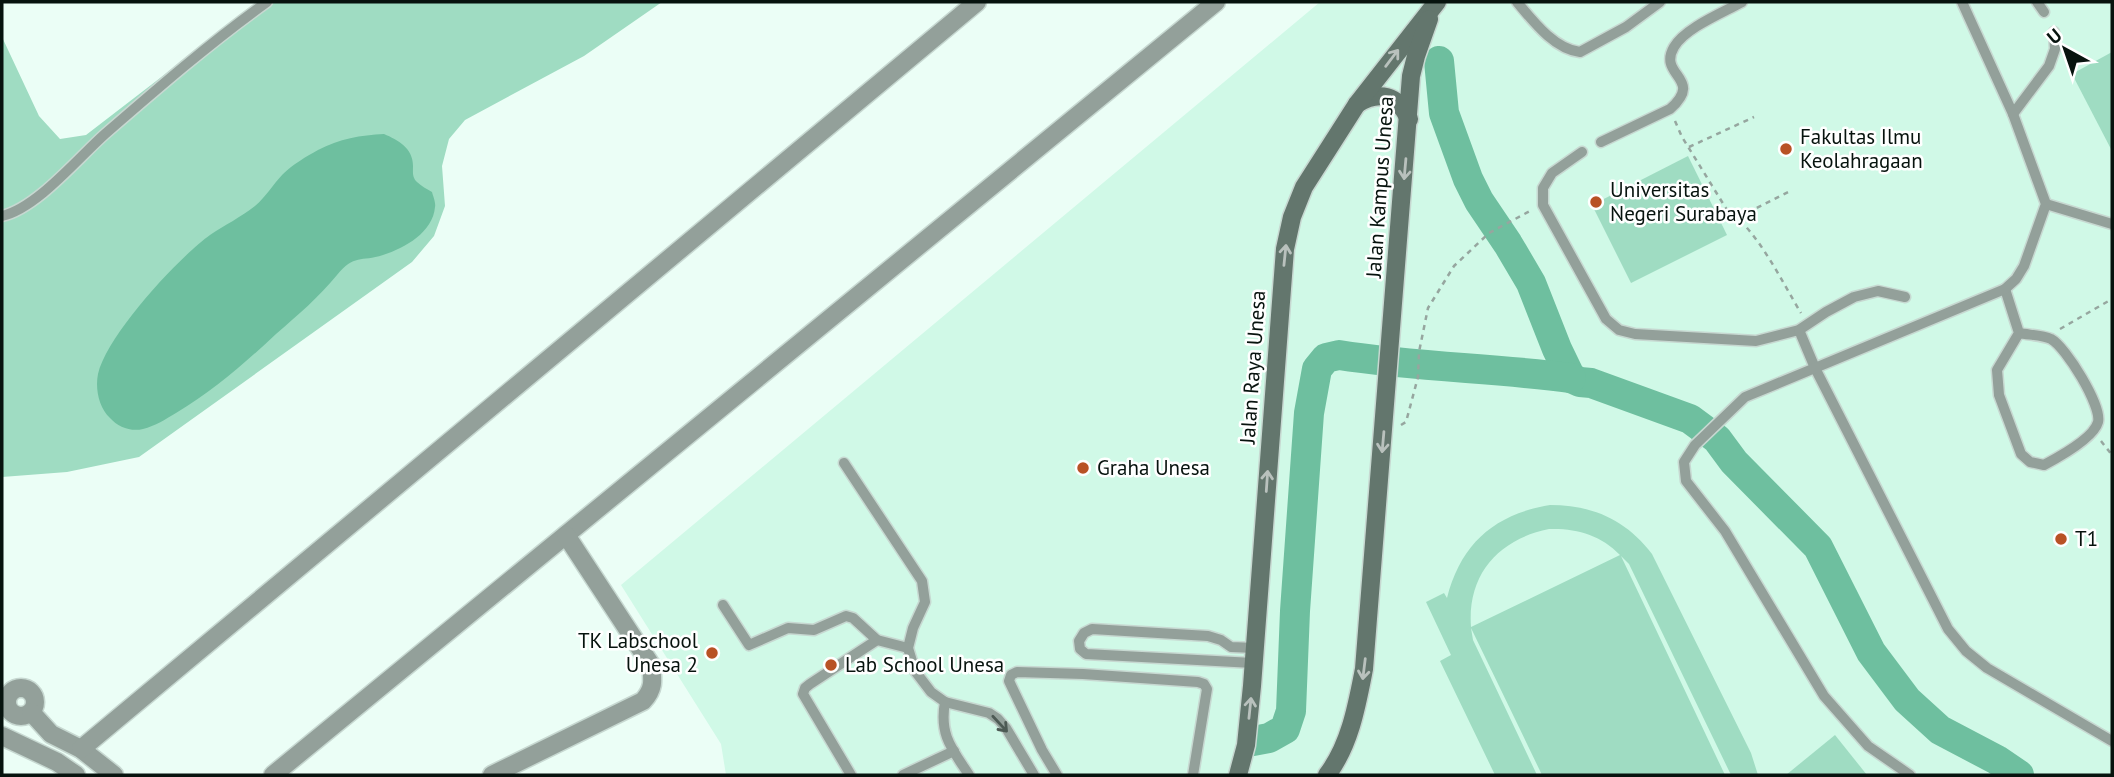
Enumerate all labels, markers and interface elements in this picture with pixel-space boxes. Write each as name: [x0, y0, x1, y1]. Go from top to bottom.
north arrow: [2030, 14, 2100, 84]
text: U: [2042, 23, 2066, 49]
one-way arrow: [1385, 49, 1400, 67]
street label: Jalan Kampus Unesa: [1360, 95, 1399, 280]
place label: Fakultas Ilmu Keolahragaan: [1800, 123, 1923, 174]
marker: Fakultas Ilmu Keolahragaan: [1778, 141, 1794, 157]
one-way arrow: [1398, 157, 1411, 180]
place label: Universitas Negeri Surabaya: [1610, 176, 1757, 227]
marker: Universitas Negeri Surabaya: [1588, 194, 1604, 210]
one-way arrow: [1278, 244, 1291, 266]
street label: Jalan Raya Unesa: [1234, 289, 1271, 446]
one-way arrow: [1376, 430, 1389, 453]
place label: Graha Unesa: [1097, 454, 1210, 481]
marker: Graha Unesa: [1075, 460, 1091, 476]
one-way arrow: [1261, 471, 1274, 493]
place label: T1: [2075, 525, 2098, 552]
marker: T1: [2053, 531, 2069, 547]
place label: TK Labschool Unesa 2: [578, 627, 698, 678]
marker: TK Labschool Unesa 2: [704, 645, 720, 661]
place label: Lab School Unesa: [845, 651, 1004, 678]
marker: Lab School Unesa: [823, 657, 839, 673]
one-way arrow: [1357, 657, 1370, 680]
one-way arrow: [1243, 697, 1256, 720]
one-way arrow: [992, 715, 1008, 733]

